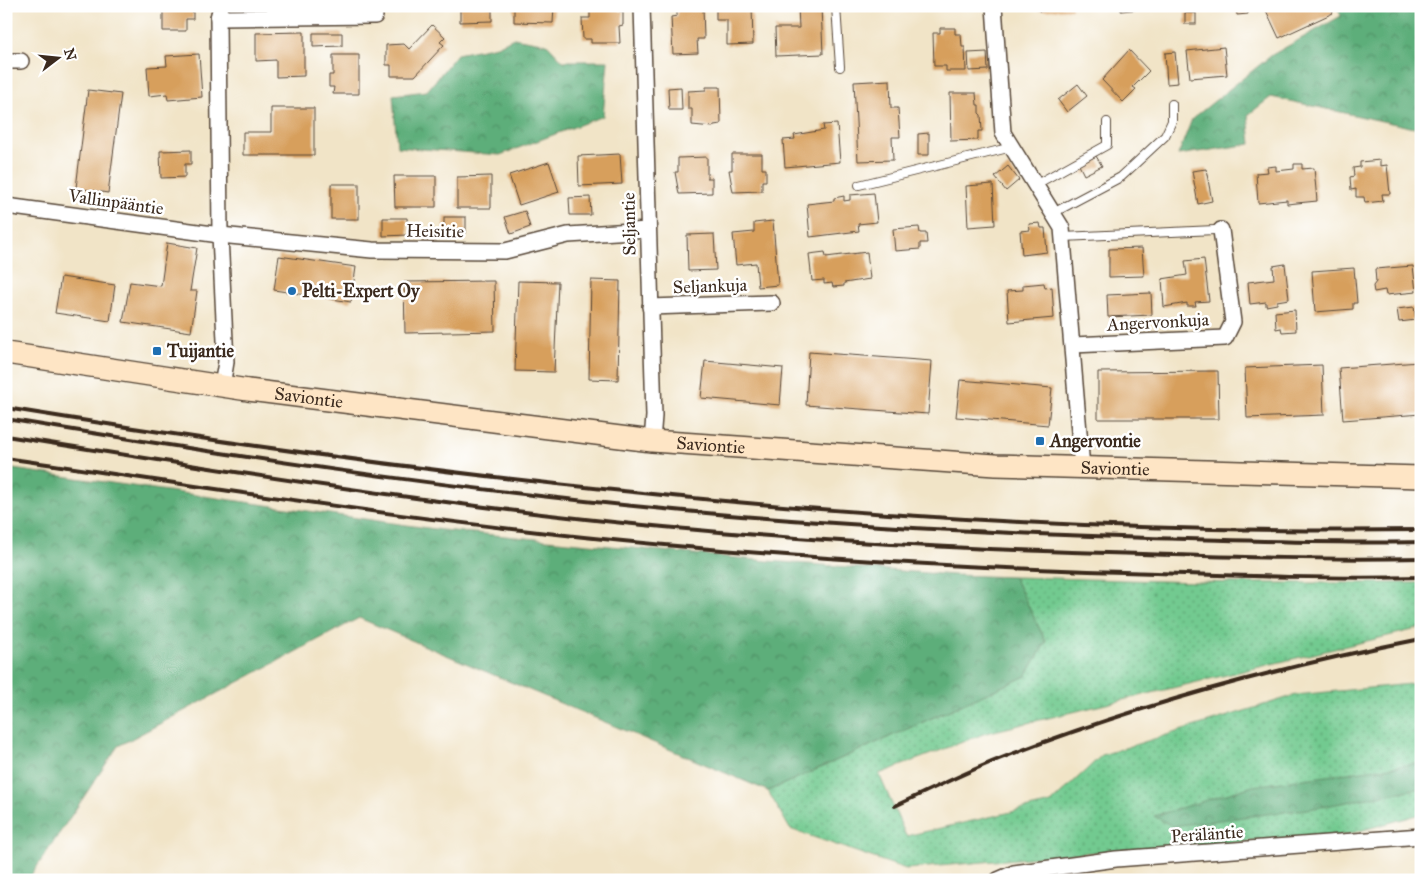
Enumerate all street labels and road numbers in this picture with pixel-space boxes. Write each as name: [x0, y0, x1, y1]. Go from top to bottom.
street label: Vallinpääntie: [66, 184, 165, 220]
street label: Seljantie: [617, 192, 641, 256]
street label: Heisitie: [406, 219, 464, 243]
street label: Seljankuja: [672, 274, 748, 298]
street label: Angervonkuja: [1105, 308, 1210, 337]
street label: Saviontie: [273, 382, 344, 413]
street label: Saviontie: [676, 432, 746, 458]
street label: Saviontie: [1080, 456, 1150, 480]
street label: Peräläntie: [1170, 820, 1244, 848]

